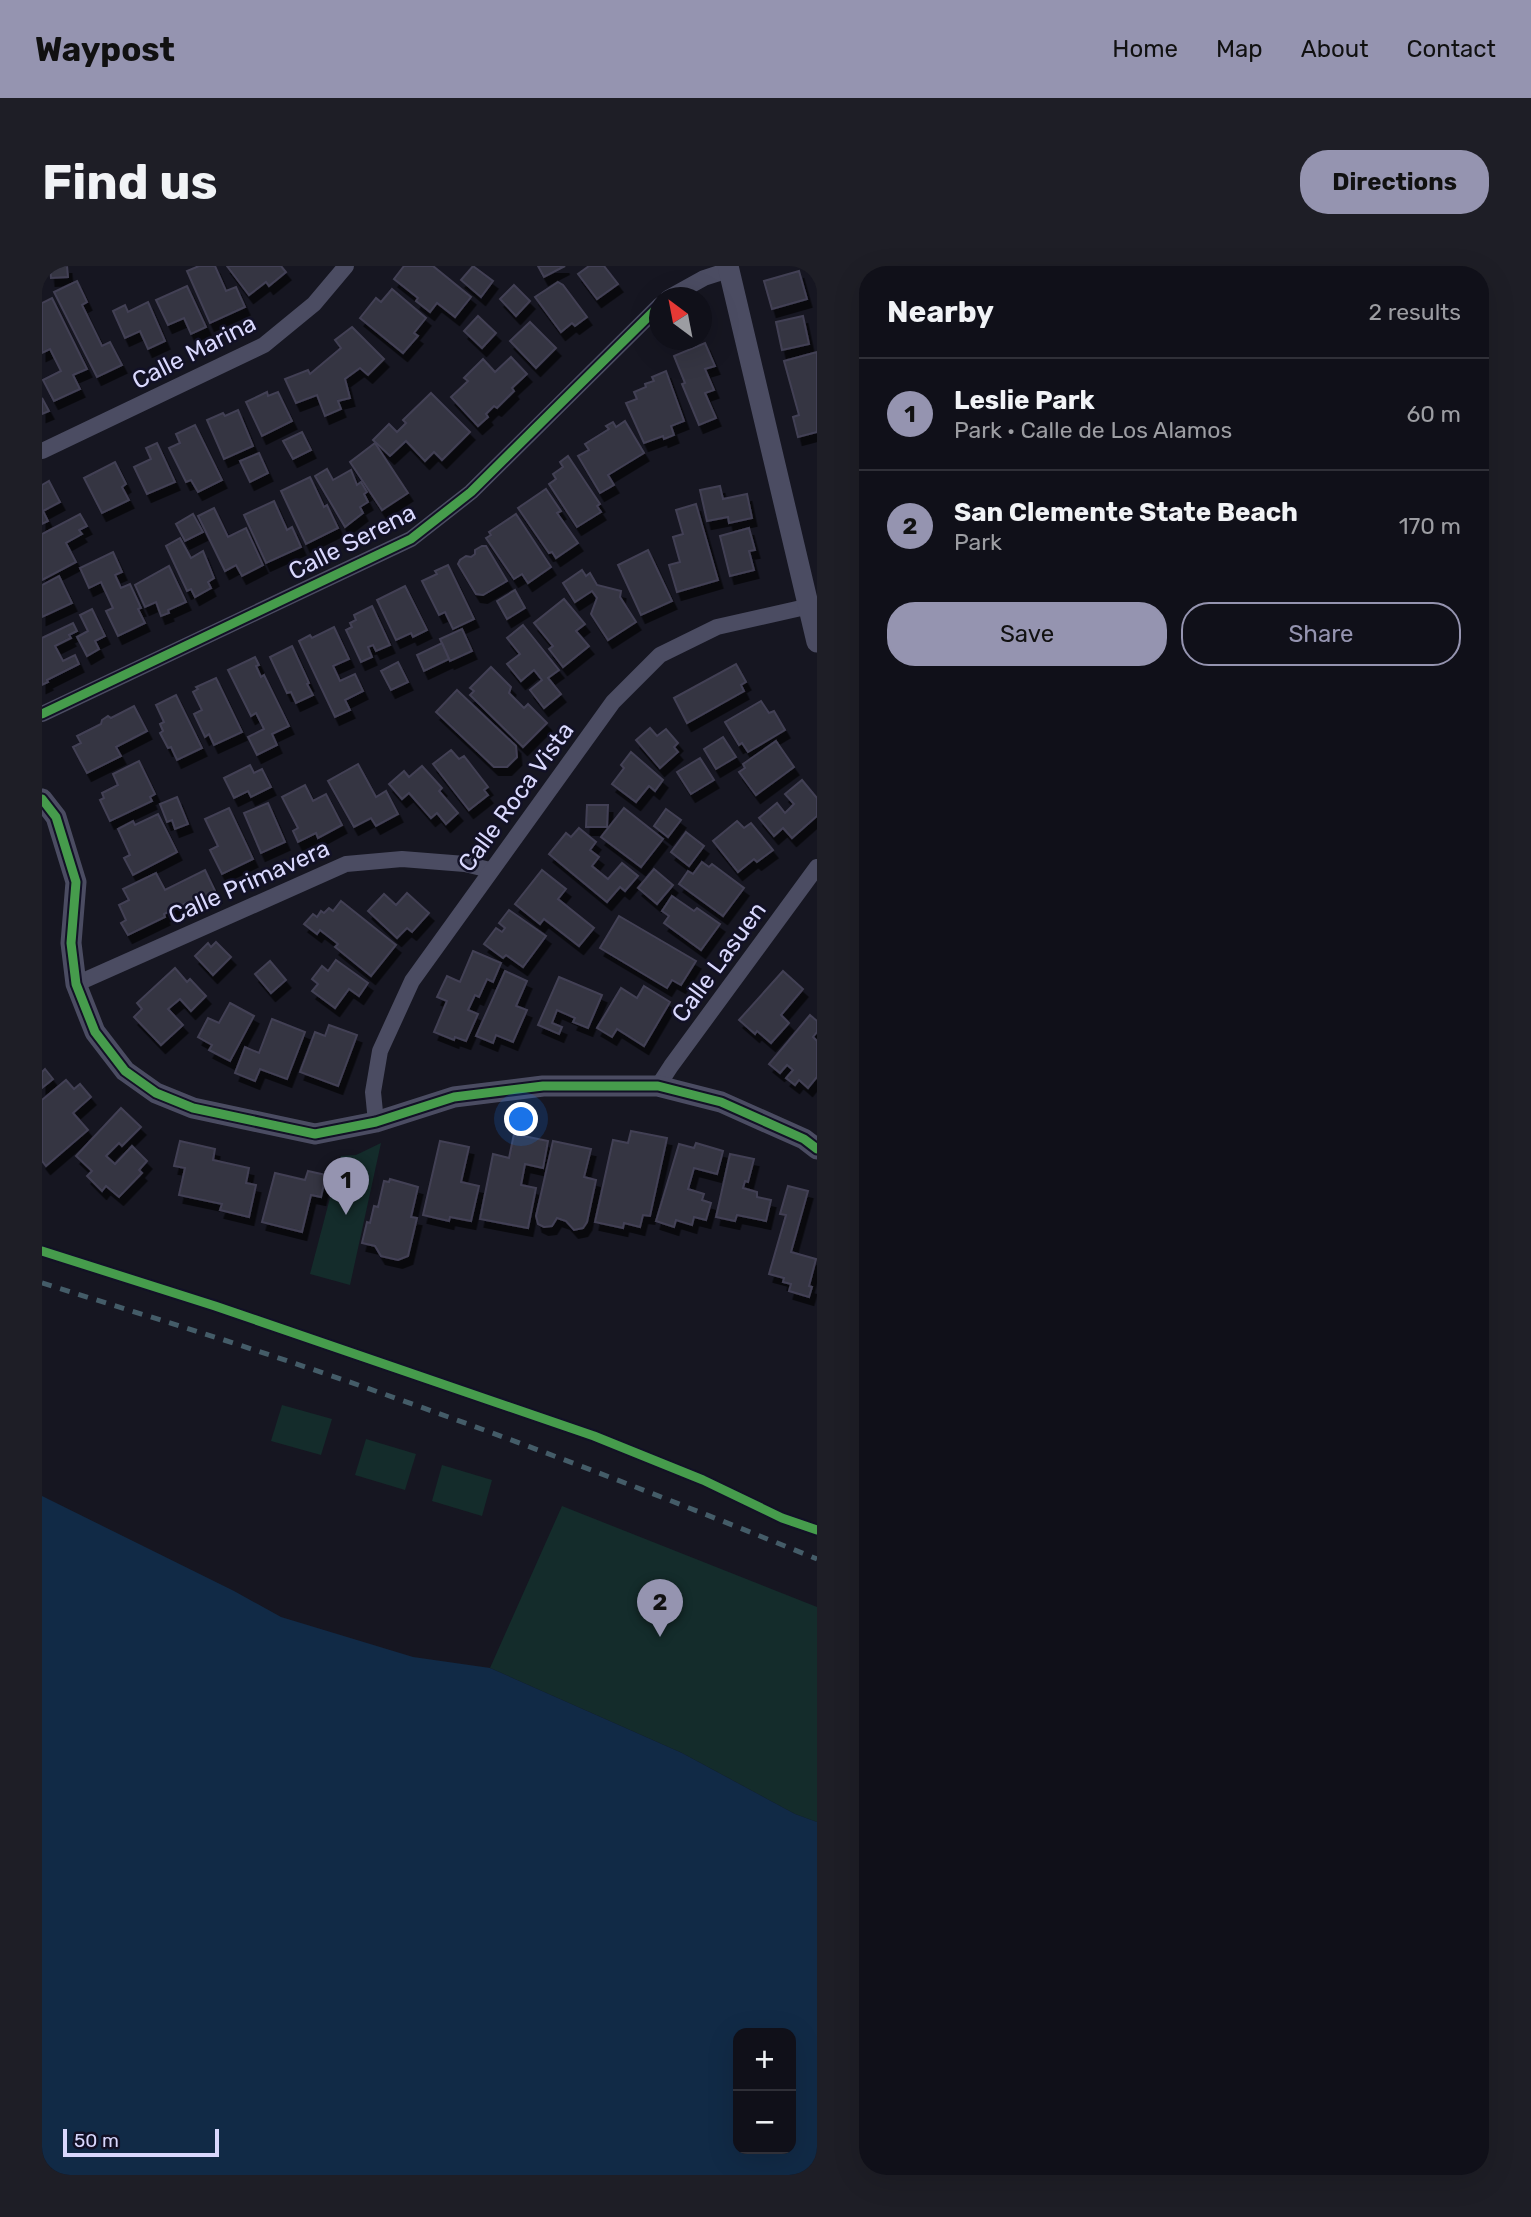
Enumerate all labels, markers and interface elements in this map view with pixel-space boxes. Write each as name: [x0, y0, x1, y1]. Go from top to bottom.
text: Waypost: [35, 30, 175, 69]
text: Home: [1112, 35, 1178, 63]
text: Map: [1216, 35, 1263, 63]
text: About: [1301, 35, 1369, 63]
text: Contact: [1407, 35, 1496, 63]
button: Directions: [1300, 150, 1489, 214]
text: Find us: [42, 153, 218, 211]
north arrow: [649, 287, 712, 350]
text: Nearby: [887, 294, 994, 330]
text: 2 results: [1369, 298, 1461, 326]
street label: Calle Marina: [127, 309, 261, 395]
text: Leslie Park: [954, 385, 1095, 416]
text: 1: [904, 400, 916, 428]
text: 60 m: [1406, 400, 1461, 428]
text: Park · Calle de Los Alamos: [954, 416, 1232, 444]
text: San Clemente State Beach: [954, 497, 1298, 528]
street label: Calle Serena: [284, 498, 420, 586]
text: 2: [903, 512, 917, 540]
text: 170 m: [1399, 512, 1461, 540]
text: Park: [954, 528, 1002, 556]
button: Save: [887, 602, 1167, 666]
button: Share: [1181, 602, 1461, 666]
street label: Calle Roca Vista: [452, 717, 580, 877]
street label: Calle Primavera: [164, 834, 334, 930]
street label: Calle Lasuen: [666, 896, 772, 1028]
your location: [504, 1102, 538, 1136]
pin: 1: [323, 1157, 369, 1215]
pin: 2: [637, 1579, 683, 1637]
map controls: [733, 2028, 796, 2154]
button: +: [733, 2028, 796, 2091]
button: −: [733, 2091, 796, 2154]
scale bar: [63, 2126, 219, 2158]
text: 50 m: [74, 2129, 119, 2152]

